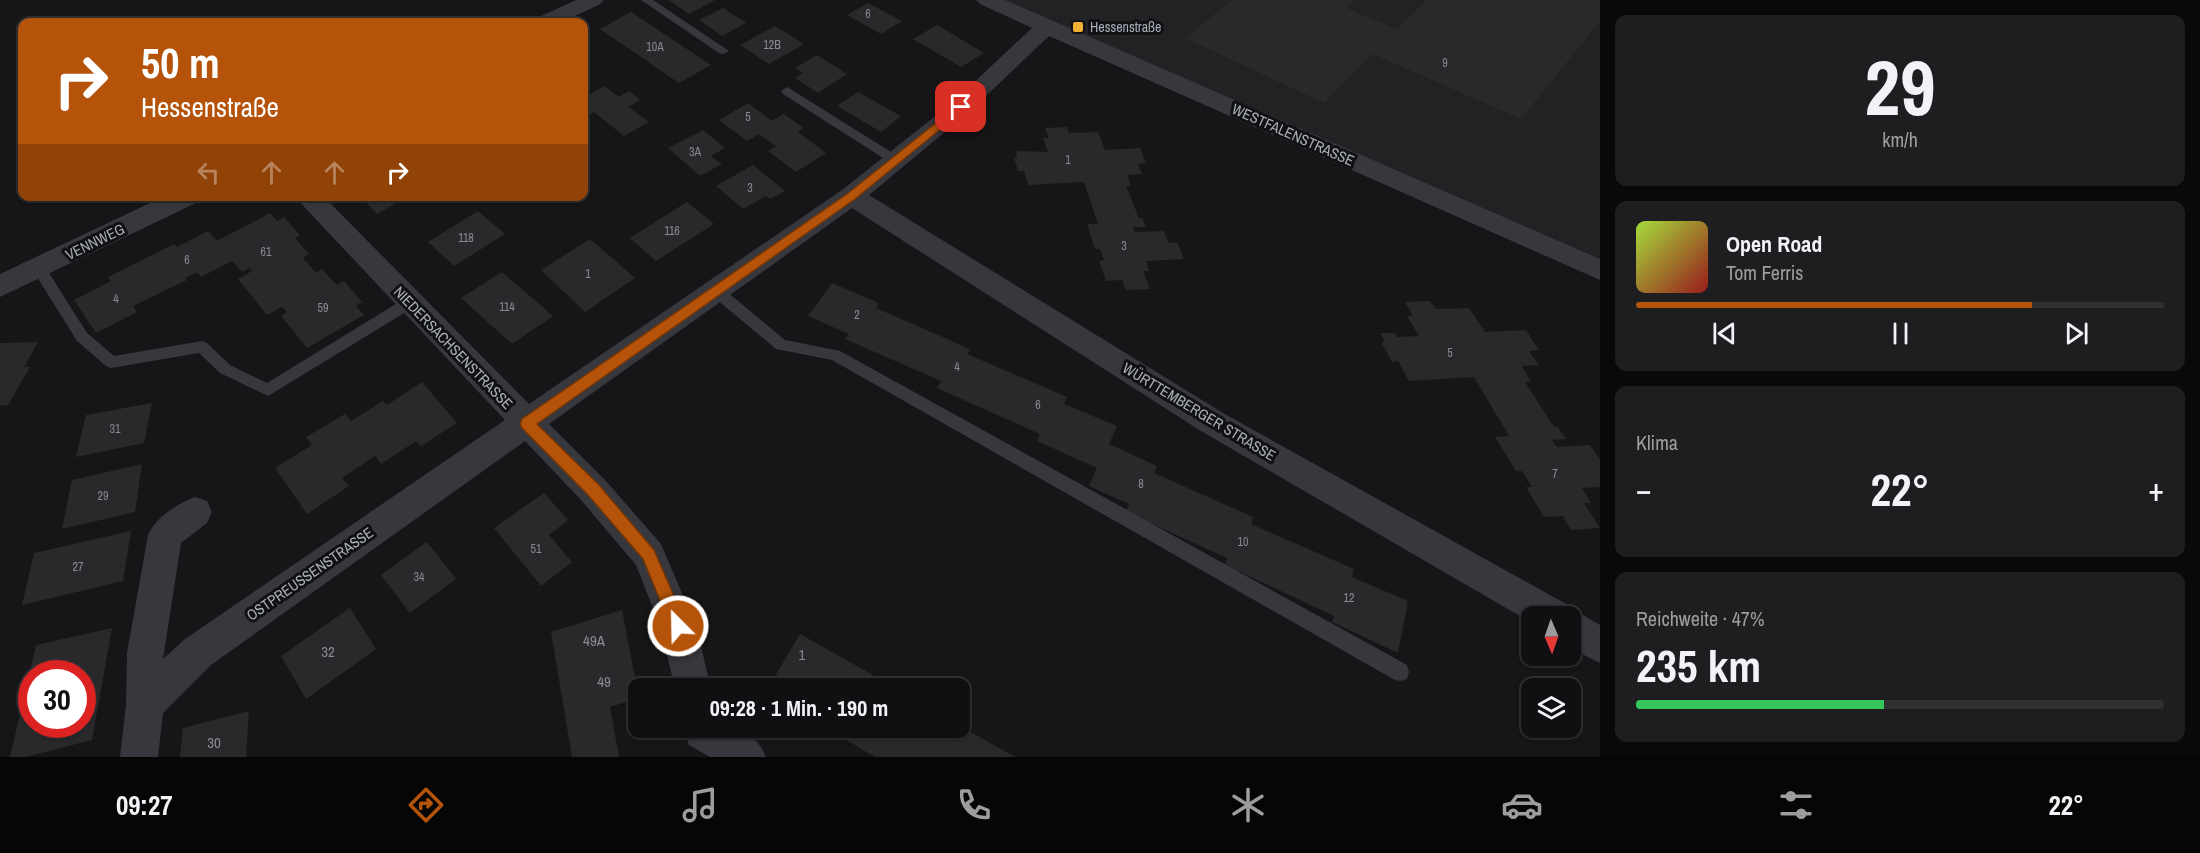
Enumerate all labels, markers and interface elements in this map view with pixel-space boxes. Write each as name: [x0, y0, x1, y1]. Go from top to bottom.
house number: 6: [865, 6, 871, 22]
place label: Hessenstraße: [1090, 18, 1161, 36]
marker: Hessenstraße: [1071, 20, 1085, 34]
text: 29: [1864, 34, 1936, 139]
text: 50 m: [141, 35, 220, 91]
house number: 12B: [763, 37, 781, 53]
house number: 10A: [646, 39, 664, 55]
icon: right: [42, 42, 120, 120]
house number: 9: [1442, 55, 1448, 71]
pin: [935, 81, 986, 132]
text: Hessenstraße: [141, 89, 279, 125]
icon: arrive: [944, 90, 977, 123]
street label: WESTFALENSTRASSE: [1229, 98, 1358, 171]
house number: 5: [745, 109, 751, 125]
text: km/h: [1882, 126, 1918, 153]
house number: 3A: [689, 144, 701, 160]
house number: 1: [1065, 152, 1071, 168]
icon: left: [192, 156, 225, 189]
icon: ahead: [255, 156, 288, 189]
icon: ahead: [318, 156, 351, 189]
icon: right: [381, 156, 414, 189]
house number: 3: [747, 180, 753, 196]
street label: VENNWEG: [62, 218, 128, 265]
house number: 116: [664, 223, 680, 239]
text: Open Road: [1726, 229, 1822, 259]
house number: 118: [458, 230, 474, 246]
house number: 3: [1121, 238, 1127, 254]
house number: 61: [261, 244, 272, 260]
house number: 6: [184, 252, 190, 268]
text: Tom Ferris: [1726, 259, 1804, 286]
house number: 1: [585, 266, 591, 282]
street label: NIEDERSACHSENSTRASSE: [389, 282, 518, 414]
house number: 4: [113, 291, 119, 307]
house number: 114: [499, 299, 515, 315]
house number: 59: [318, 300, 328, 316]
house number: 2: [854, 307, 860, 323]
icon: previous: [1708, 317, 1741, 350]
icon: pause: [1884, 317, 1917, 350]
icon: next: [2060, 317, 2093, 350]
house number: 5: [1447, 345, 1453, 361]
street label: WÜRTTEMBERGER STRASSE: [1119, 357, 1280, 466]
house number: 4: [954, 359, 960, 375]
house number: 6: [1035, 397, 1041, 413]
house number: 31: [110, 421, 121, 437]
text: Klima: [1636, 429, 1678, 456]
text: 22°: [1870, 459, 1930, 520]
house number: 7: [1552, 466, 1558, 482]
text: −: [1636, 467, 1652, 511]
text: +: [2148, 467, 2164, 511]
house number: 8: [1138, 476, 1144, 492]
house number: 29: [98, 488, 108, 504]
street label: OSTPREUSSENSTRASSE: [242, 522, 377, 625]
house number: 10: [1238, 534, 1248, 550]
house number: 51: [531, 541, 542, 557]
house number: 27: [73, 559, 84, 575]
house number: 34: [414, 569, 425, 585]
house number: 12: [1344, 590, 1354, 606]
position arrow: [646, 594, 710, 658]
text: Reichweite · 47%: [1636, 605, 1765, 632]
north arrow: [1521, 606, 1581, 666]
map controls: [1521, 606, 1581, 738]
house number: 49A: [583, 630, 606, 651]
text: 235 km: [1636, 635, 1761, 696]
house number: 32: [321, 641, 335, 662]
house number: 1: [799, 644, 806, 665]
speed limit sign: 30: [18, 660, 96, 738]
house number: 49: [597, 671, 611, 692]
button: layers: [1521, 678, 1581, 738]
text: 09:28 · 1 Min. · 190 m: [710, 693, 888, 723]
house number: 30: [207, 732, 221, 753]
icon: directions: [405, 784, 447, 826]
icon: music: [679, 784, 721, 826]
icon: phone: [953, 784, 995, 826]
icon: climate: [1227, 784, 1269, 826]
icon: car: [1501, 784, 1543, 826]
icon: filters: [1775, 784, 1817, 826]
text: 09:27: [116, 787, 173, 823]
text: 22°: [2049, 787, 2084, 823]

